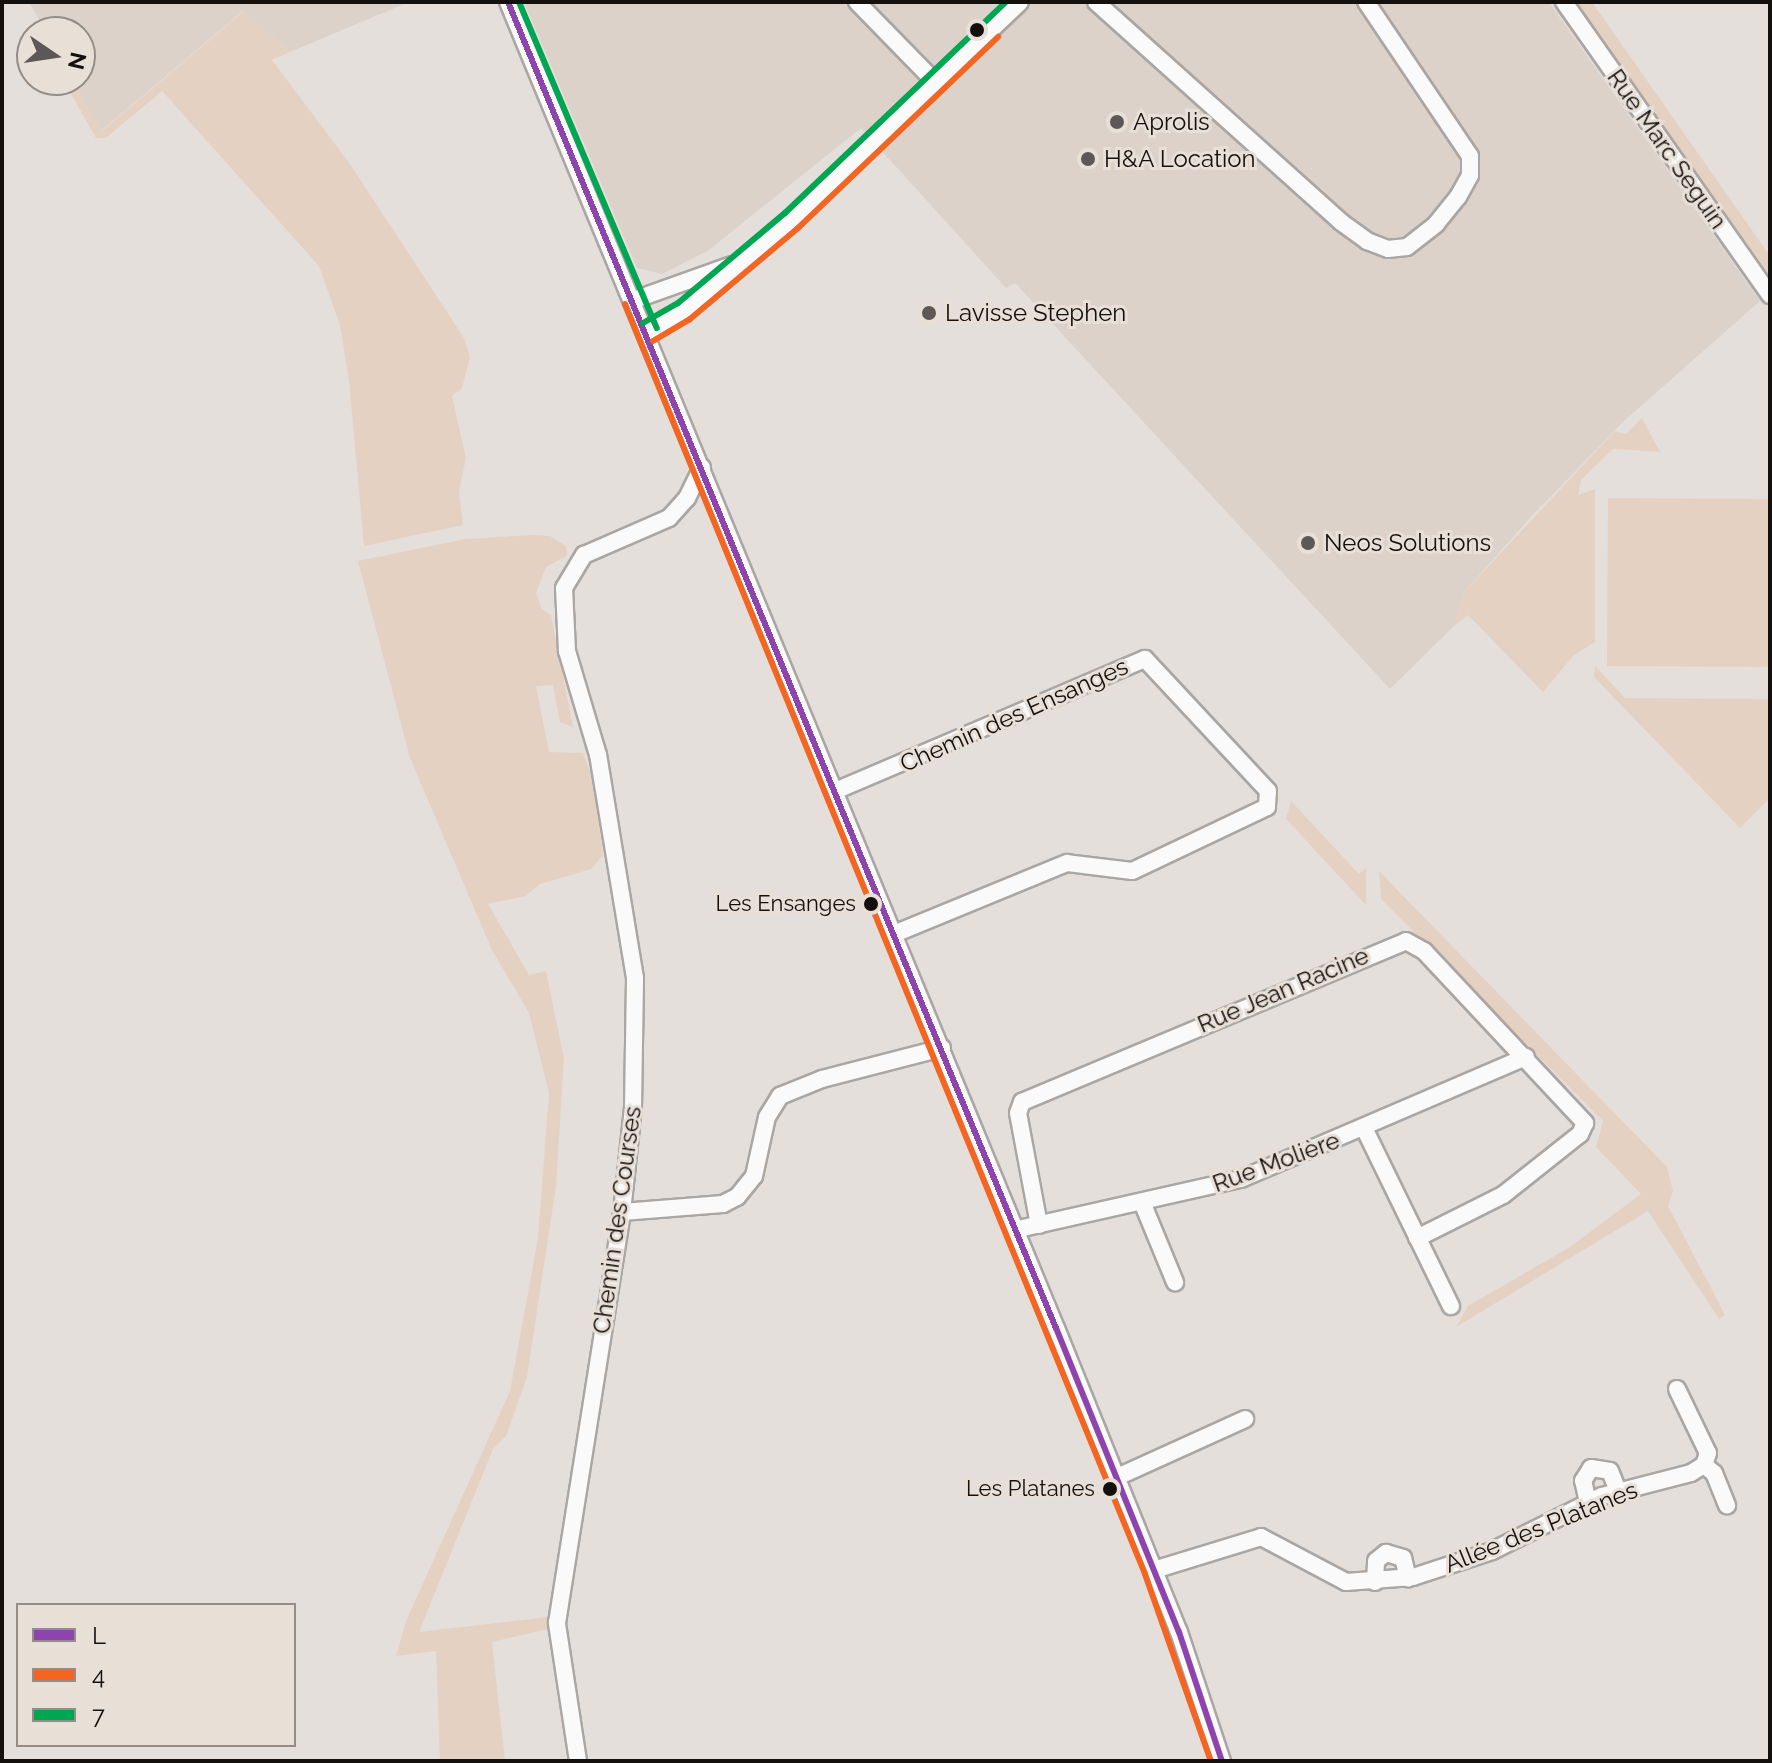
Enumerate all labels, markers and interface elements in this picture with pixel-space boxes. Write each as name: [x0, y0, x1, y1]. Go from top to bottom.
north arrow: [16, 16, 96, 96]
unlabelled marker: [969, 22, 985, 38]
text: N: [63, 50, 92, 72]
street label: Rue Marc Seguin: [1601, 64, 1733, 234]
place label: Aprolis: [1133, 108, 1210, 136]
marker: Aprolis: [1108, 113, 1126, 131]
place label: H&A Location: [1104, 145, 1256, 173]
marker: H&A Location: [1079, 150, 1097, 168]
place label: Lavisse Stephen: [945, 299, 1126, 327]
marker: Lavisse Stephen: [920, 304, 938, 322]
place label: Neos Solutions: [1324, 529, 1491, 557]
marker: Neos Solutions: [1299, 534, 1317, 552]
street label: Chemin des Ensanges: [896, 652, 1132, 778]
place label: Les Ensanges: [716, 891, 856, 917]
marker: Les Ensanges: [863, 896, 879, 912]
street label: Rue Jean Racine: [1193, 941, 1373, 1039]
street label: Chemin des Courses: [587, 1104, 647, 1336]
street label: Rue Molière: [1209, 1126, 1343, 1198]
street label: Allée des Platanes: [1440, 1475, 1642, 1579]
place label: Les Platanes: [966, 1476, 1095, 1502]
marker: Les Platanes: [1102, 1481, 1118, 1497]
legend: [16, 1603, 296, 1747]
text: L: [92, 1621, 106, 1650]
text: 4: [92, 1661, 105, 1690]
text: 7: [92, 1701, 105, 1730]

